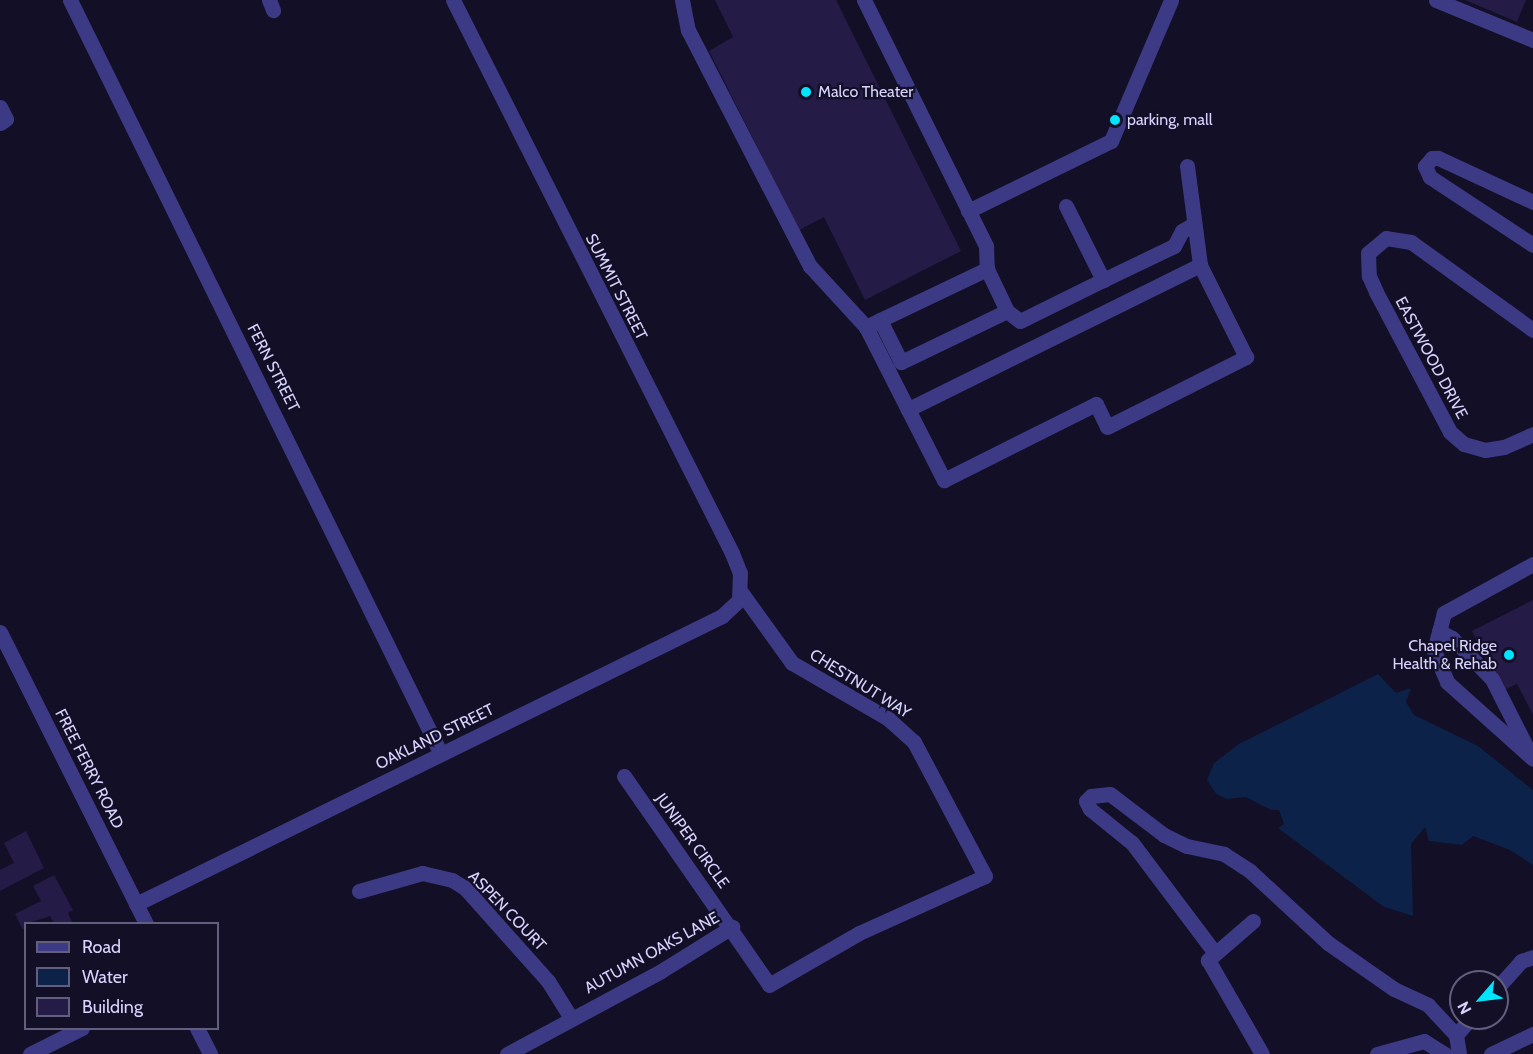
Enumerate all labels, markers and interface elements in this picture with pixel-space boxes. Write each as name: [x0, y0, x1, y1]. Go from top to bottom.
place label: Malco Theater: [818, 82, 913, 102]
marker: Malco Theater: [799, 85, 813, 99]
place label: parking, mall: [1127, 110, 1212, 130]
marker: parking, mall: [1108, 113, 1122, 127]
street label: SUMMIT STREET: [581, 231, 651, 343]
street label: EASTWOOD DRIVE: [1391, 294, 1471, 422]
street label: FERN STREET: [243, 321, 303, 415]
place label: Chapel Ridge Health & Rehab: [1393, 636, 1497, 674]
street label: CHESTNUT WAY: [806, 645, 914, 723]
marker: Chapel Ridge Health & Rehab: [1502, 648, 1516, 662]
street label: OAKLAND STREET: [373, 700, 497, 774]
street label: FREE FERRY ROAD: [51, 706, 127, 832]
street label: JUNIPER CIRCLE: [651, 790, 733, 892]
street label: ASPEN COURT: [464, 867, 550, 955]
street label: AUTUMN OAKS LANE: [581, 908, 723, 998]
legend: [24, 922, 219, 1030]
text: Road: [82, 936, 121, 958]
text: Water: [82, 966, 128, 988]
north arrow: [1449, 970, 1509, 1030]
text: Building: [82, 996, 143, 1018]
text: N: [1453, 998, 1475, 1017]

